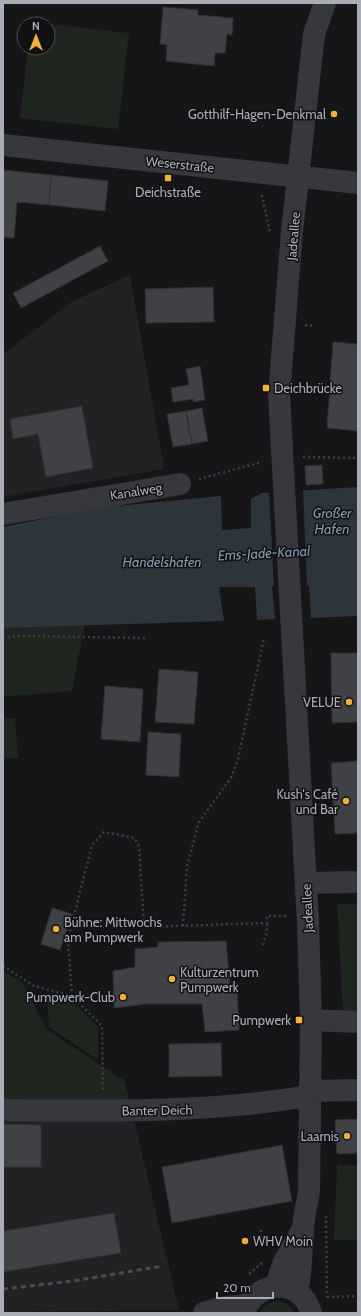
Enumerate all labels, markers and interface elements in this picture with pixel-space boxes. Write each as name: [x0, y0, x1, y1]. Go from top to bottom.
north arrow: [16, 16, 56, 56]
text: N: [32, 19, 40, 33]
place label: Gotthilf-Hagen-Denkmal: [188, 106, 326, 122]
marker: Gotthilf-Hagen-Denkmal: [329, 109, 339, 119]
street label: Weserstraße: [145, 152, 215, 176]
marker: Deichstraße: [163, 173, 173, 183]
place label: Deichstraße: [135, 184, 201, 200]
street label: Jadeallee: [283, 211, 303, 262]
place label: Deichbrücke: [274, 380, 342, 396]
marker: Deichbrücke: [261, 383, 271, 393]
street label: Kanalweg: [109, 479, 164, 503]
water label: Großer Hafen: [313, 504, 352, 538]
water label: Ems-Jade-Kanal: [217, 542, 312, 564]
water label: Handelshafen: [122, 553, 202, 571]
place label: VELUE: [303, 694, 341, 710]
marker: VELUE: [344, 697, 354, 707]
place label: Kush's Café und Bar: [277, 786, 339, 817]
marker: Kush's Café und Bar: [341, 796, 351, 806]
street label: Jadeallee: [298, 883, 316, 934]
place label: Bühne: Mittwochs am Pumpwerk: [64, 914, 163, 945]
marker: Bühne: Mittwochs am Pumpwerk: [51, 924, 61, 934]
place label: Kulturzentrum Pumpwerk: [180, 964, 259, 995]
marker: Kulturzentrum Pumpwerk: [167, 974, 177, 984]
place label: Pumpwerk-Club: [26, 989, 115, 1005]
marker: Pumpwerk-Club: [118, 992, 128, 1002]
place label: Pumpwerk: [232, 1012, 291, 1028]
marker: Pumpwerk: [294, 1015, 304, 1025]
street label: Banter Deich: [121, 1101, 193, 1119]
place label: Laarnis: [300, 1128, 340, 1144]
marker: Laarnis: [342, 1131, 352, 1141]
place label: WHV Moin: [253, 1233, 313, 1249]
marker: WHV Moin: [240, 1236, 250, 1246]
scale bar: [217, 1274, 273, 1300]
text: 20 m: [223, 1280, 251, 1295]

